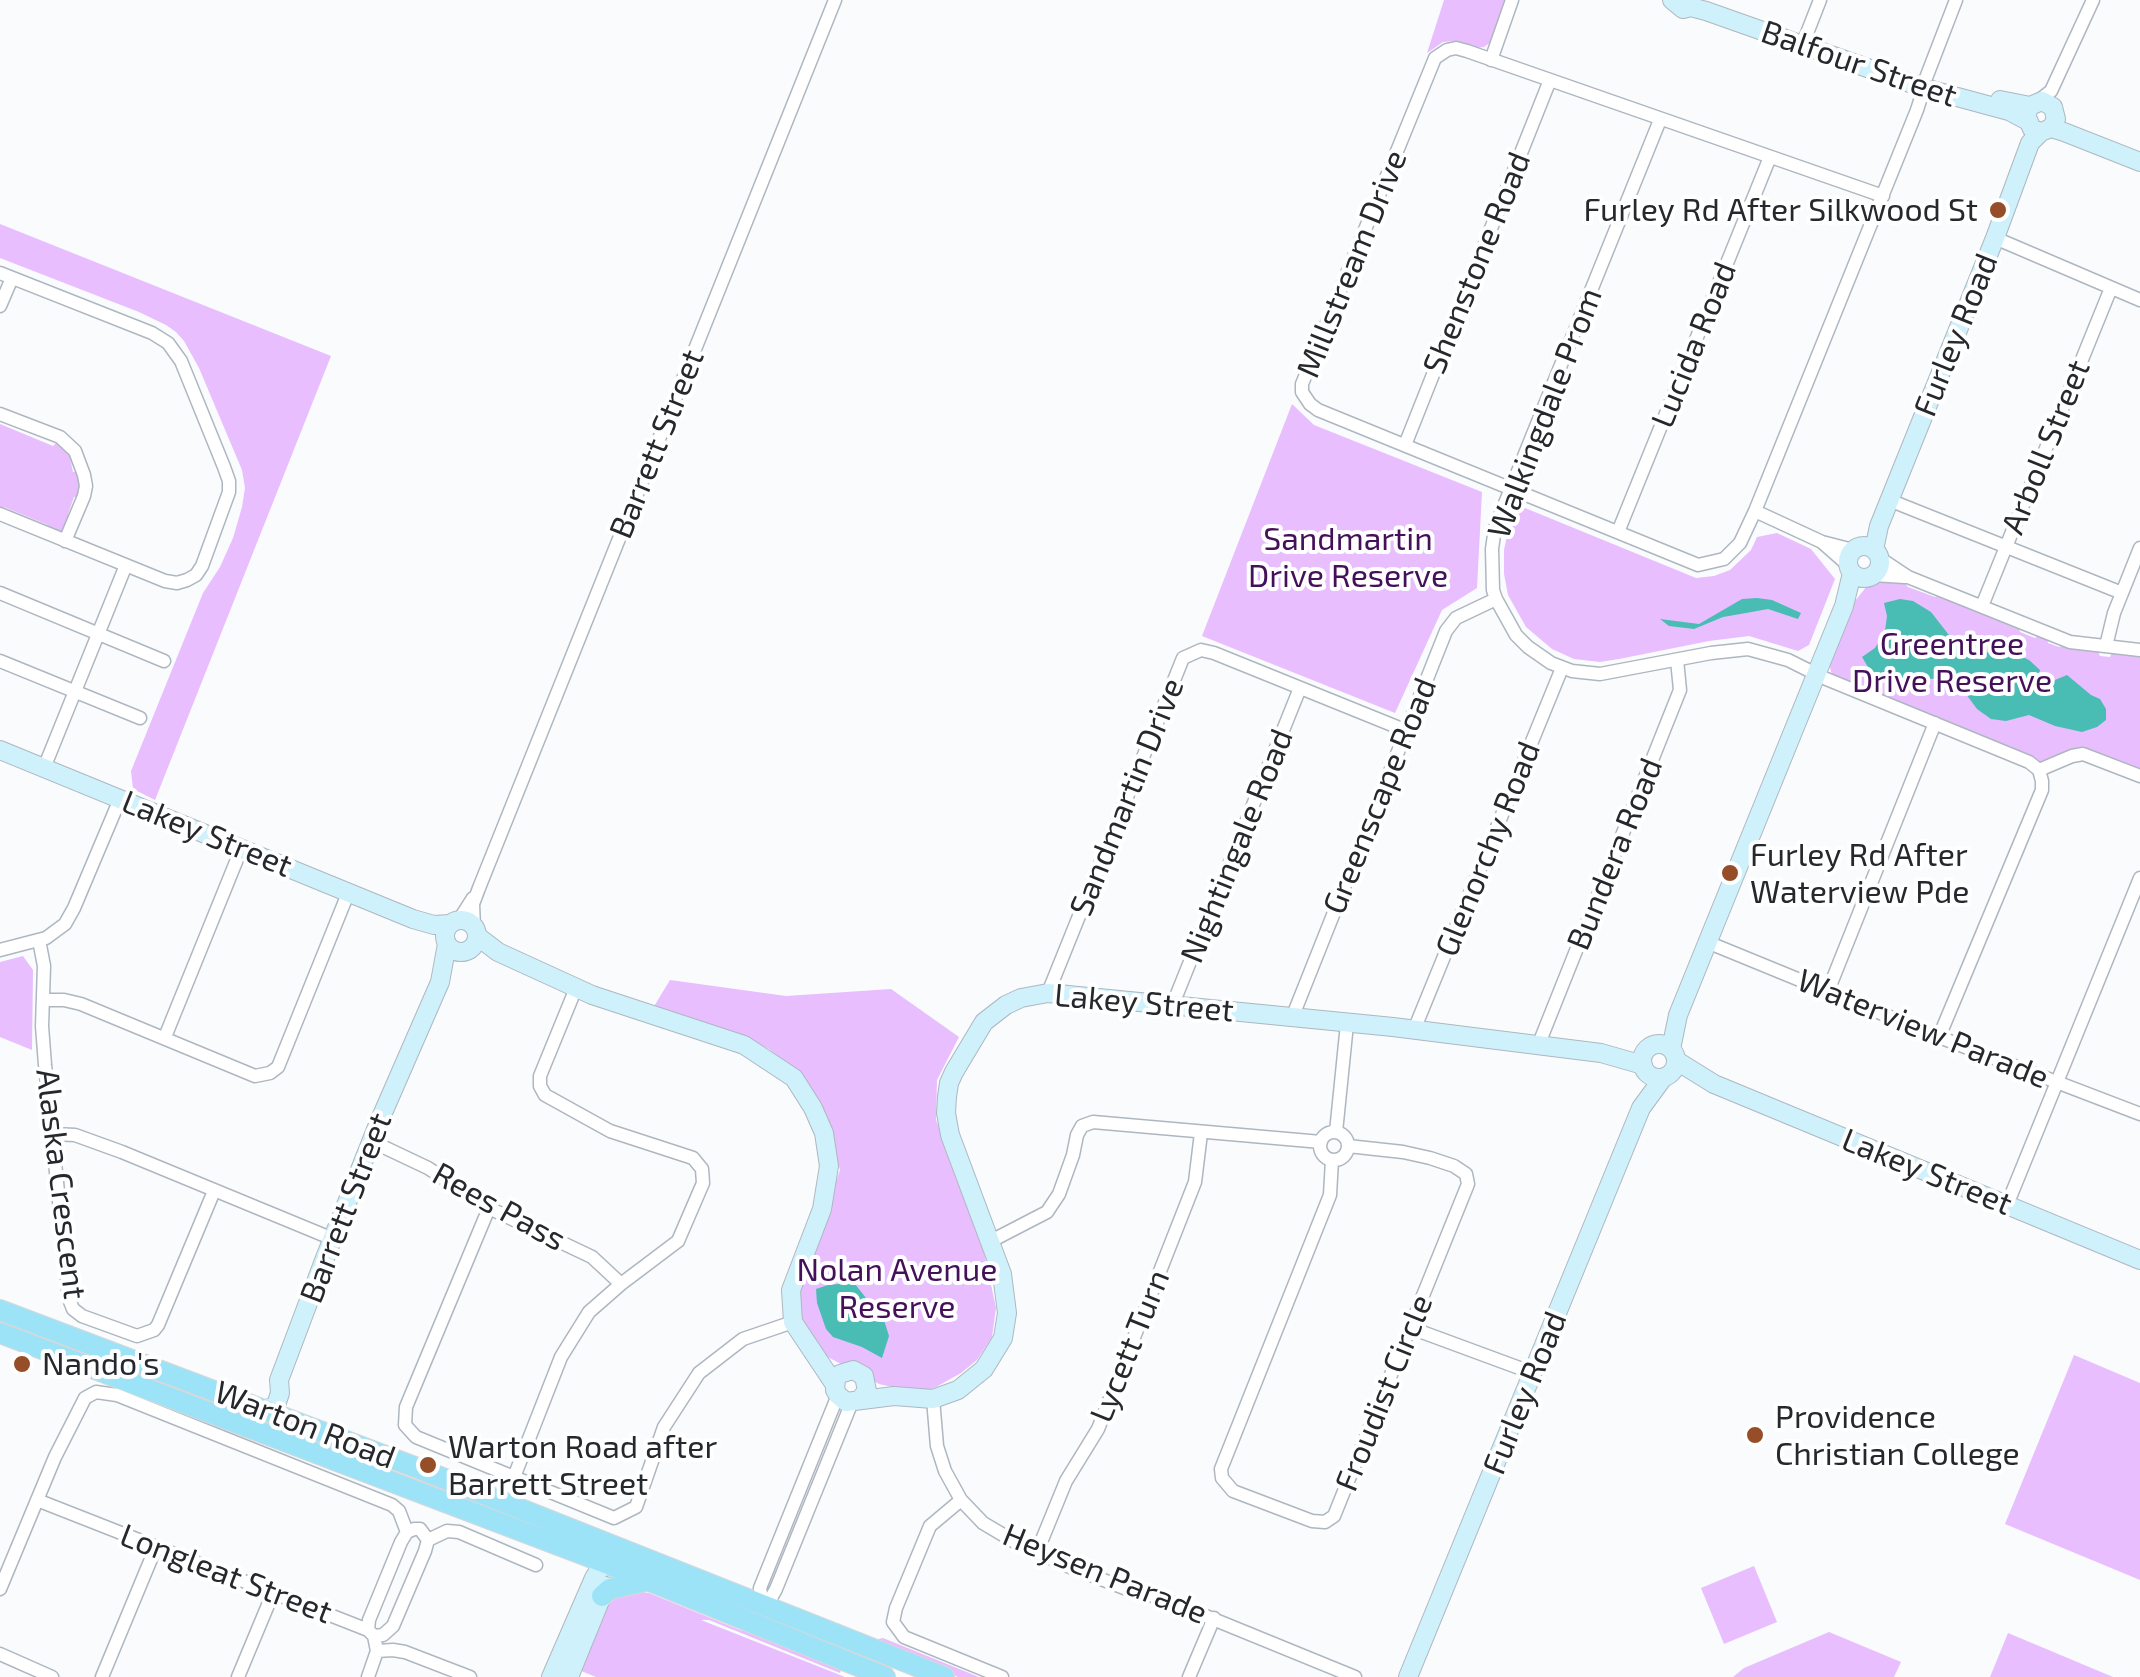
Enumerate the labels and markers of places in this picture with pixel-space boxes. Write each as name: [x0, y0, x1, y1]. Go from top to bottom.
place label: Furley Rd After Silkwood St: [1583, 191, 1978, 229]
marker: Furley Rd After Silkwood St: [1987, 199, 2009, 221]
place label: Furley Rd After Waterview Pde: [1750, 836, 1970, 911]
marker: Furley Rd After Waterview Pde: [1719, 862, 1741, 884]
place label: Nando's: [42, 1345, 160, 1383]
marker: Nando's: [11, 1353, 33, 1375]
place label: Providence Christian College: [1775, 1398, 2020, 1473]
marker: Providence Christian College: [1744, 1424, 1766, 1446]
place label: Warton Road after Barrett Street: [448, 1428, 717, 1503]
marker: Warton Road after Barrett Street: [417, 1454, 439, 1476]

